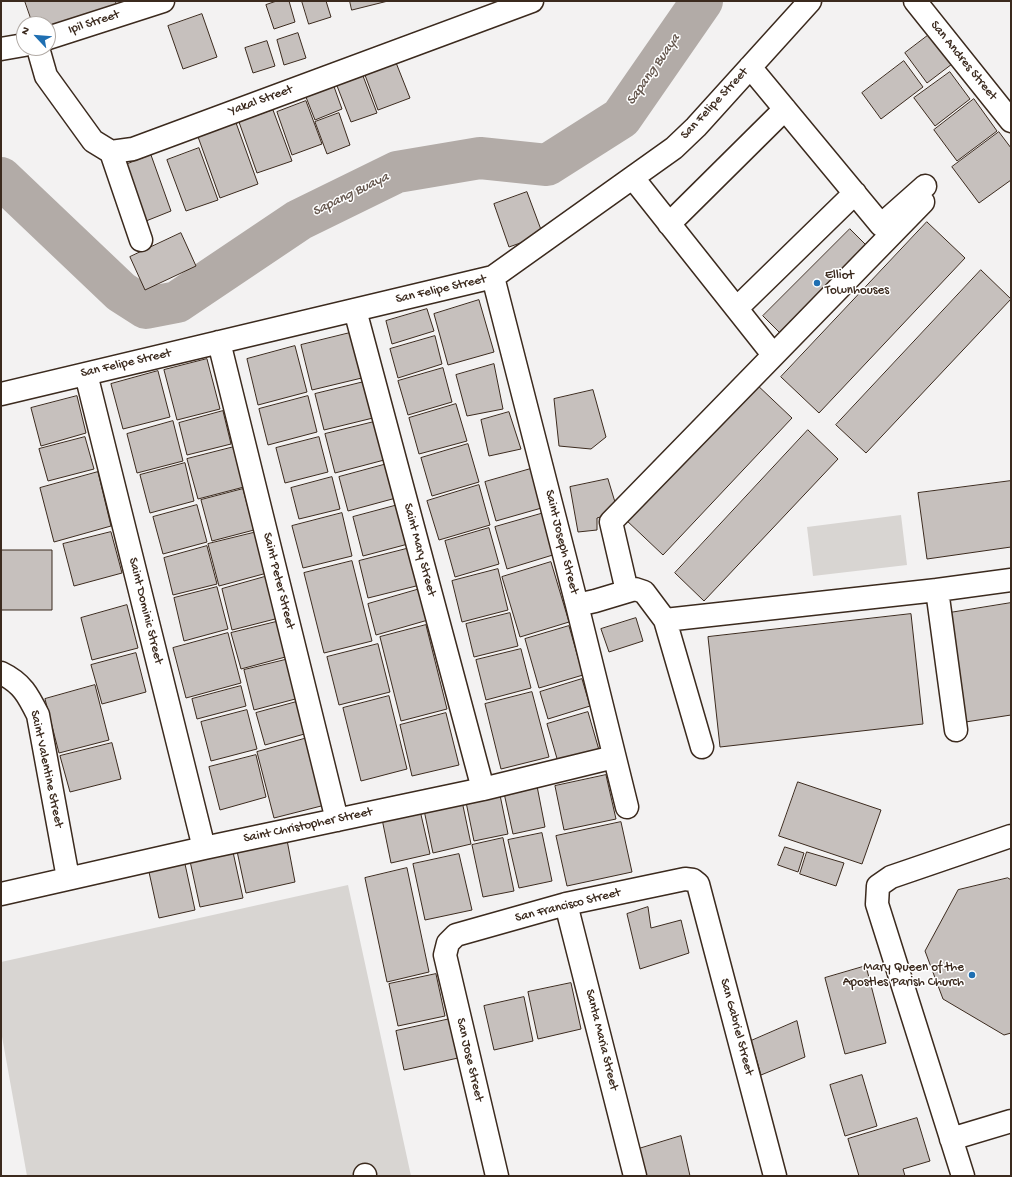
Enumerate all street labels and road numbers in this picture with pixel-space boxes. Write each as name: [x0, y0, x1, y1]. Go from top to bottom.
street label: Ipil Street: [66, 7, 122, 39]
street label: San Andres Street: [926, 18, 1000, 104]
street label: San Felipe Street: [678, 65, 752, 143]
street label: Yakal Street: [227, 82, 295, 120]
street label: San Felipe Street: [394, 272, 488, 308]
street label: San Felipe Street: [79, 346, 173, 382]
street label: Saint Joseph Street: [541, 488, 581, 596]
street label: Saint Mary Street: [399, 502, 439, 598]
street label: Saint Peter Street: [258, 531, 298, 631]
street label: Saint Dominic Street: [124, 556, 166, 666]
street label: Saint Valentine Street: [26, 709, 66, 829]
street label: Saint Christopher Street: [242, 805, 374, 847]
street label: San Francisco Street: [514, 885, 622, 927]
street label: San Gabriel Street: [716, 977, 756, 1077]
street label: Santa Maria Street: [581, 988, 621, 1092]
street label: San Jose Street: [452, 1017, 486, 1103]

